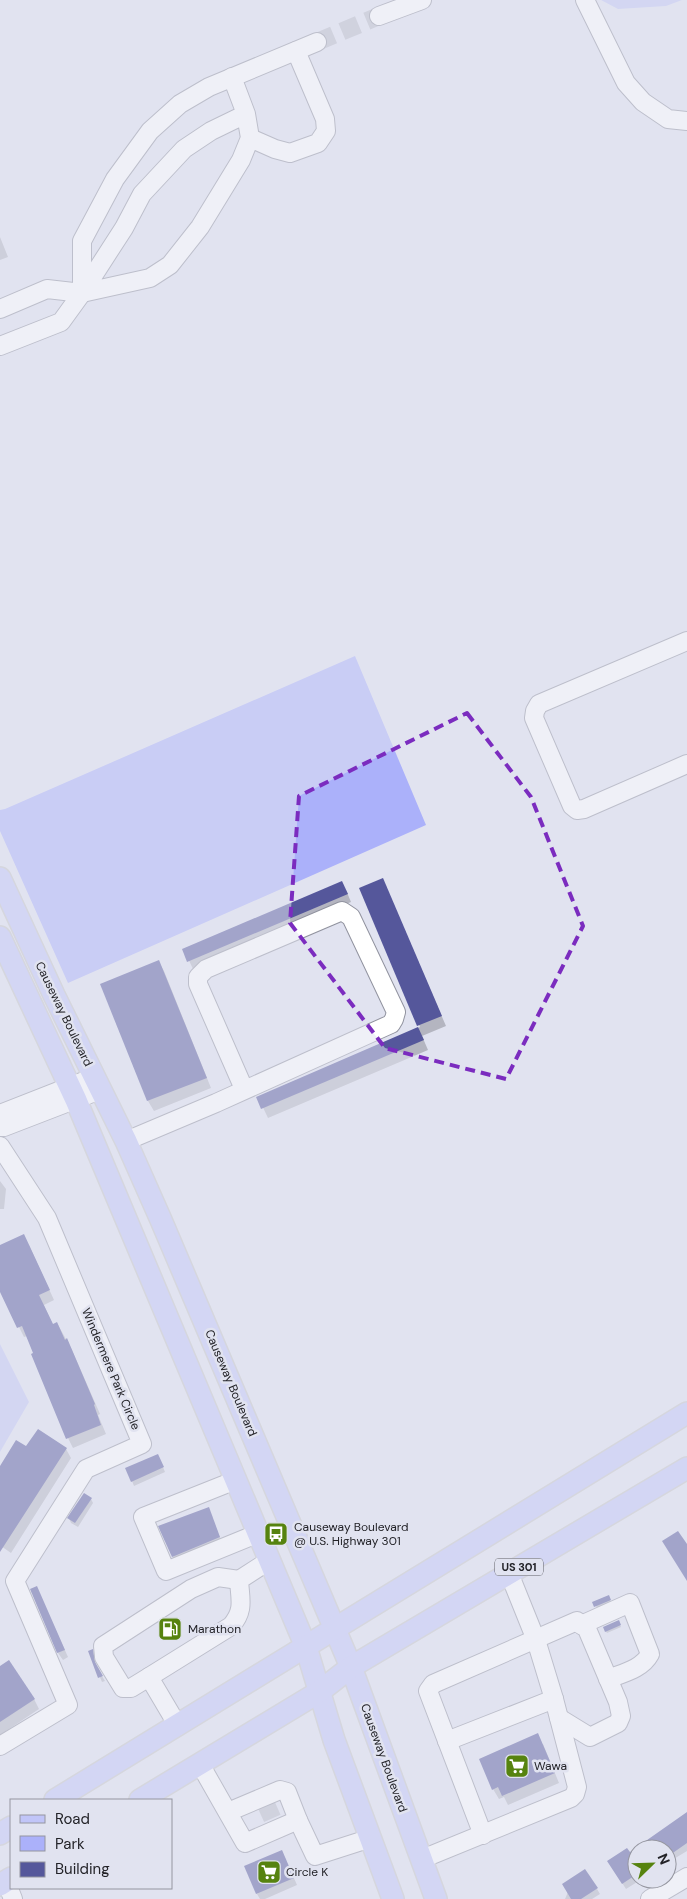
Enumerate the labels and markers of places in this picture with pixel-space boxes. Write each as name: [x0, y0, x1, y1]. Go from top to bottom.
place label: Causeway Boulevard @ U.S. Highway 301: [294, 1519, 409, 1549]
bus stop icon: Causeway Boulevard @ U.S. Highway 301: [263, 1521, 289, 1547]
fuel station icon: Marathon: [157, 1616, 183, 1642]
place label: Marathon: [188, 1621, 241, 1637]
supermarket icon: Wawa: [504, 1753, 530, 1779]
place label: Wawa: [534, 1758, 567, 1774]
supermarket icon: Circle K: [256, 1859, 282, 1885]
place label: Circle K: [286, 1864, 328, 1880]

